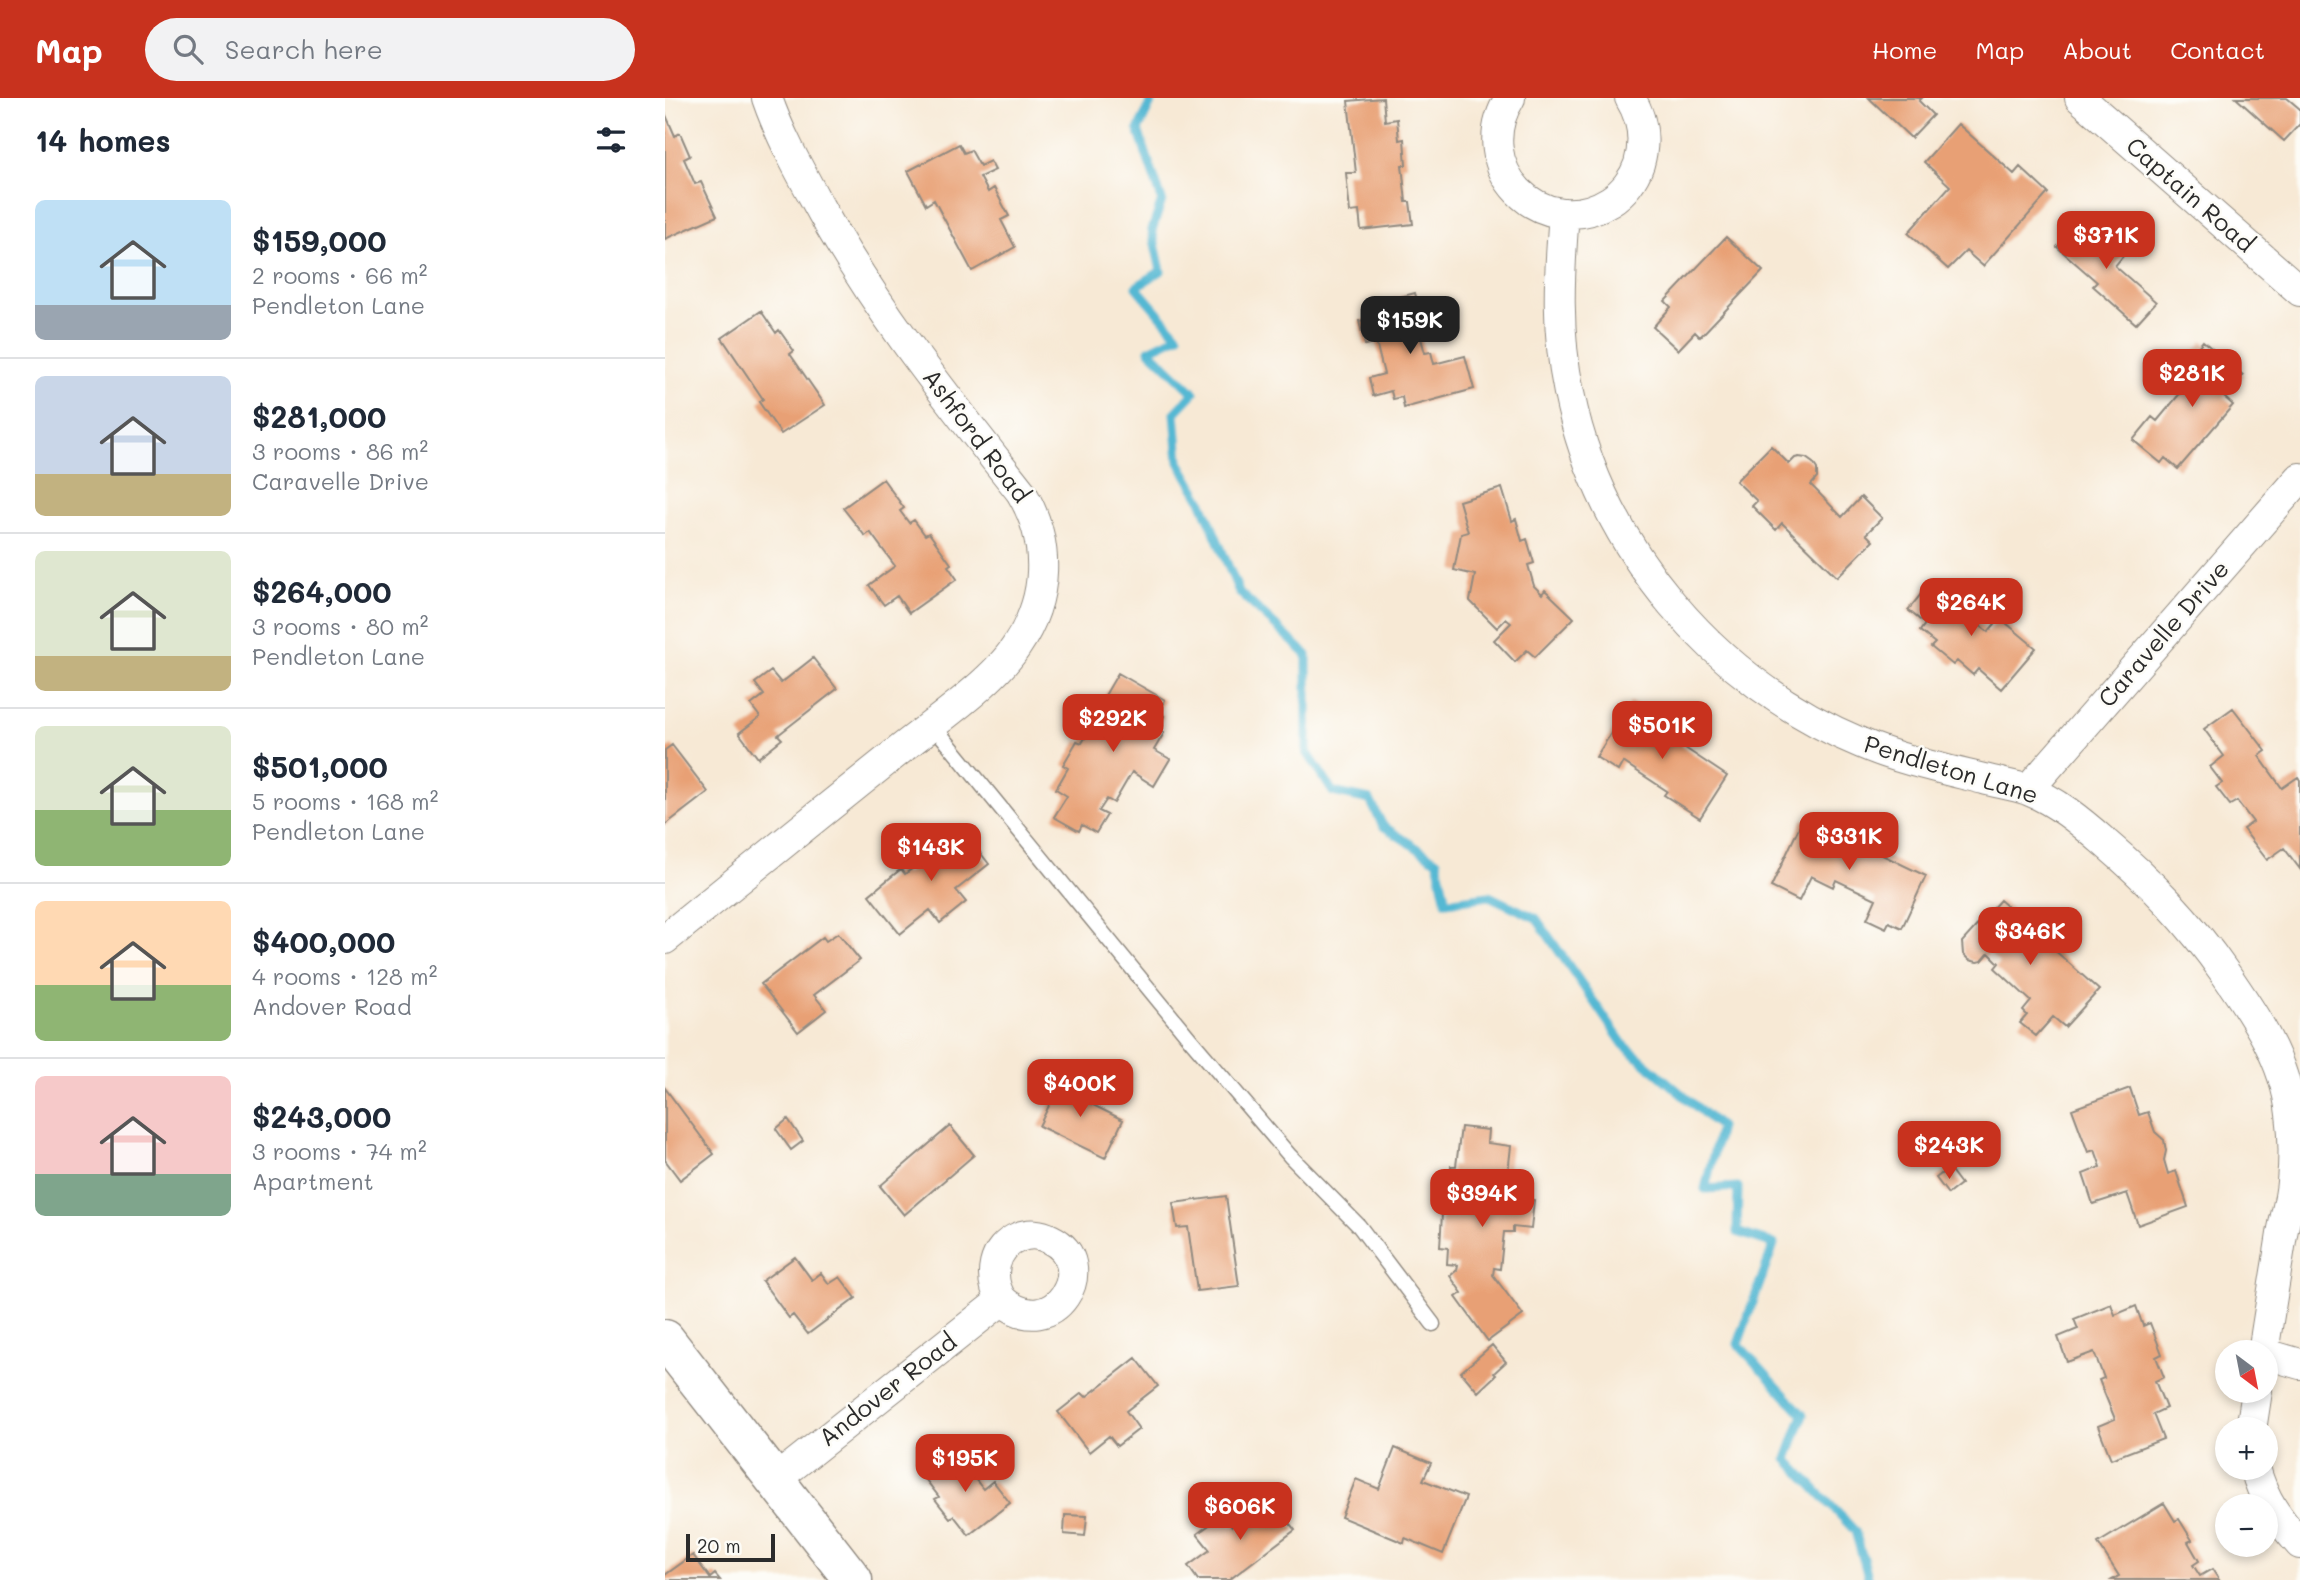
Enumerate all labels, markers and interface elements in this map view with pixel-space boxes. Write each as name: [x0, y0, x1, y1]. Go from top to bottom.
search box: [145, 18, 635, 81]
text: Map: [35, 28, 103, 71]
icon: search: [169, 30, 207, 68]
text: Search here: [225, 32, 383, 66]
text: Home: [1872, 34, 1937, 65]
text: Map: [1975, 34, 2024, 65]
text: About: [2062, 34, 2132, 65]
text: Contact: [2170, 34, 2265, 65]
text: 14 homes: [35, 120, 171, 160]
icon: filters: [592, 121, 630, 159]
street label: Captain Road: [2120, 130, 2262, 258]
pin: $371K: [2057, 212, 2155, 271]
text: $371K: [2073, 219, 2139, 249]
text: $159,000: [252, 220, 386, 260]
icon: home: [91, 228, 175, 312]
text: 2 rooms · 66 m²: [252, 260, 427, 290]
text: Pendleton Lane: [252, 290, 425, 320]
pin: $159K: [1361, 296, 1459, 356]
text: $159K: [1377, 304, 1443, 334]
pin: $281K: [2143, 350, 2241, 409]
text: $281K: [2159, 357, 2225, 387]
street label: Ashford Road: [917, 362, 1038, 508]
text: $281,000: [252, 396, 386, 436]
icon: home: [91, 404, 175, 488]
text: 3 rooms · 86 m²: [252, 436, 428, 466]
text: Caravelle Drive: [252, 466, 429, 496]
street label: Caravelle Drive: [2091, 553, 2235, 713]
text: $264,000: [252, 571, 392, 611]
pin: $264K: [1922, 578, 2020, 638]
icon: home: [91, 579, 175, 663]
text: $264K: [1936, 586, 2006, 616]
text: 3 rooms · 80 m²: [252, 611, 428, 641]
text: Pendleton Lane: [252, 641, 425, 671]
pin: $292K: [1064, 694, 1162, 754]
text: $292K: [1079, 702, 1147, 732]
pin: $501K: [1613, 702, 1711, 761]
text: $501K: [1628, 709, 1696, 739]
street label: Pendleton Lane: [1861, 727, 2042, 810]
text: $501,000: [252, 746, 388, 786]
icon: home: [91, 754, 175, 838]
text: 5 rooms · 168 m²: [252, 786, 438, 816]
pin: $331K: [1800, 812, 1898, 872]
text: Pendleton Lane: [252, 816, 425, 846]
text: $331K: [1815, 820, 1883, 850]
pin: $143K: [882, 824, 980, 883]
text: $143K: [897, 831, 965, 861]
pin: $346K: [1981, 908, 2079, 967]
text: $346K: [1994, 915, 2066, 945]
text: $400,000: [252, 921, 395, 961]
icon: home: [91, 929, 175, 1013]
text: 4 rooms · 128 m²: [252, 961, 437, 991]
text: Andover Road: [252, 991, 411, 1021]
pin: $400K: [1031, 1060, 1129, 1119]
text: $400K: [1043, 1067, 1117, 1097]
text: $243,000: [252, 1096, 391, 1136]
icon: home: [91, 1104, 175, 1188]
pin: $243K: [1900, 1122, 1998, 1181]
text: $243K: [1914, 1129, 1984, 1159]
text: 3 rooms · 74 m²: [252, 1136, 427, 1166]
text: Apartment: [252, 1166, 374, 1196]
pin: $394K: [1433, 1170, 1531, 1229]
text: $394K: [1446, 1177, 1518, 1207]
street label: Andover Road: [812, 1325, 962, 1452]
north arrow: [2215, 1340, 2279, 1404]
map controls: [2215, 1340, 2278, 1557]
button: +: [2215, 1417, 2278, 1480]
pin: $195K: [916, 1434, 1014, 1494]
text: $195K: [932, 1442, 998, 1472]
pin: $606K: [1191, 1482, 1289, 1542]
text: $606K: [1204, 1490, 1276, 1520]
button: −: [2215, 1494, 2278, 1557]
scale bar: [686, 1531, 775, 1563]
text: 20 m: [697, 1533, 741, 1558]

